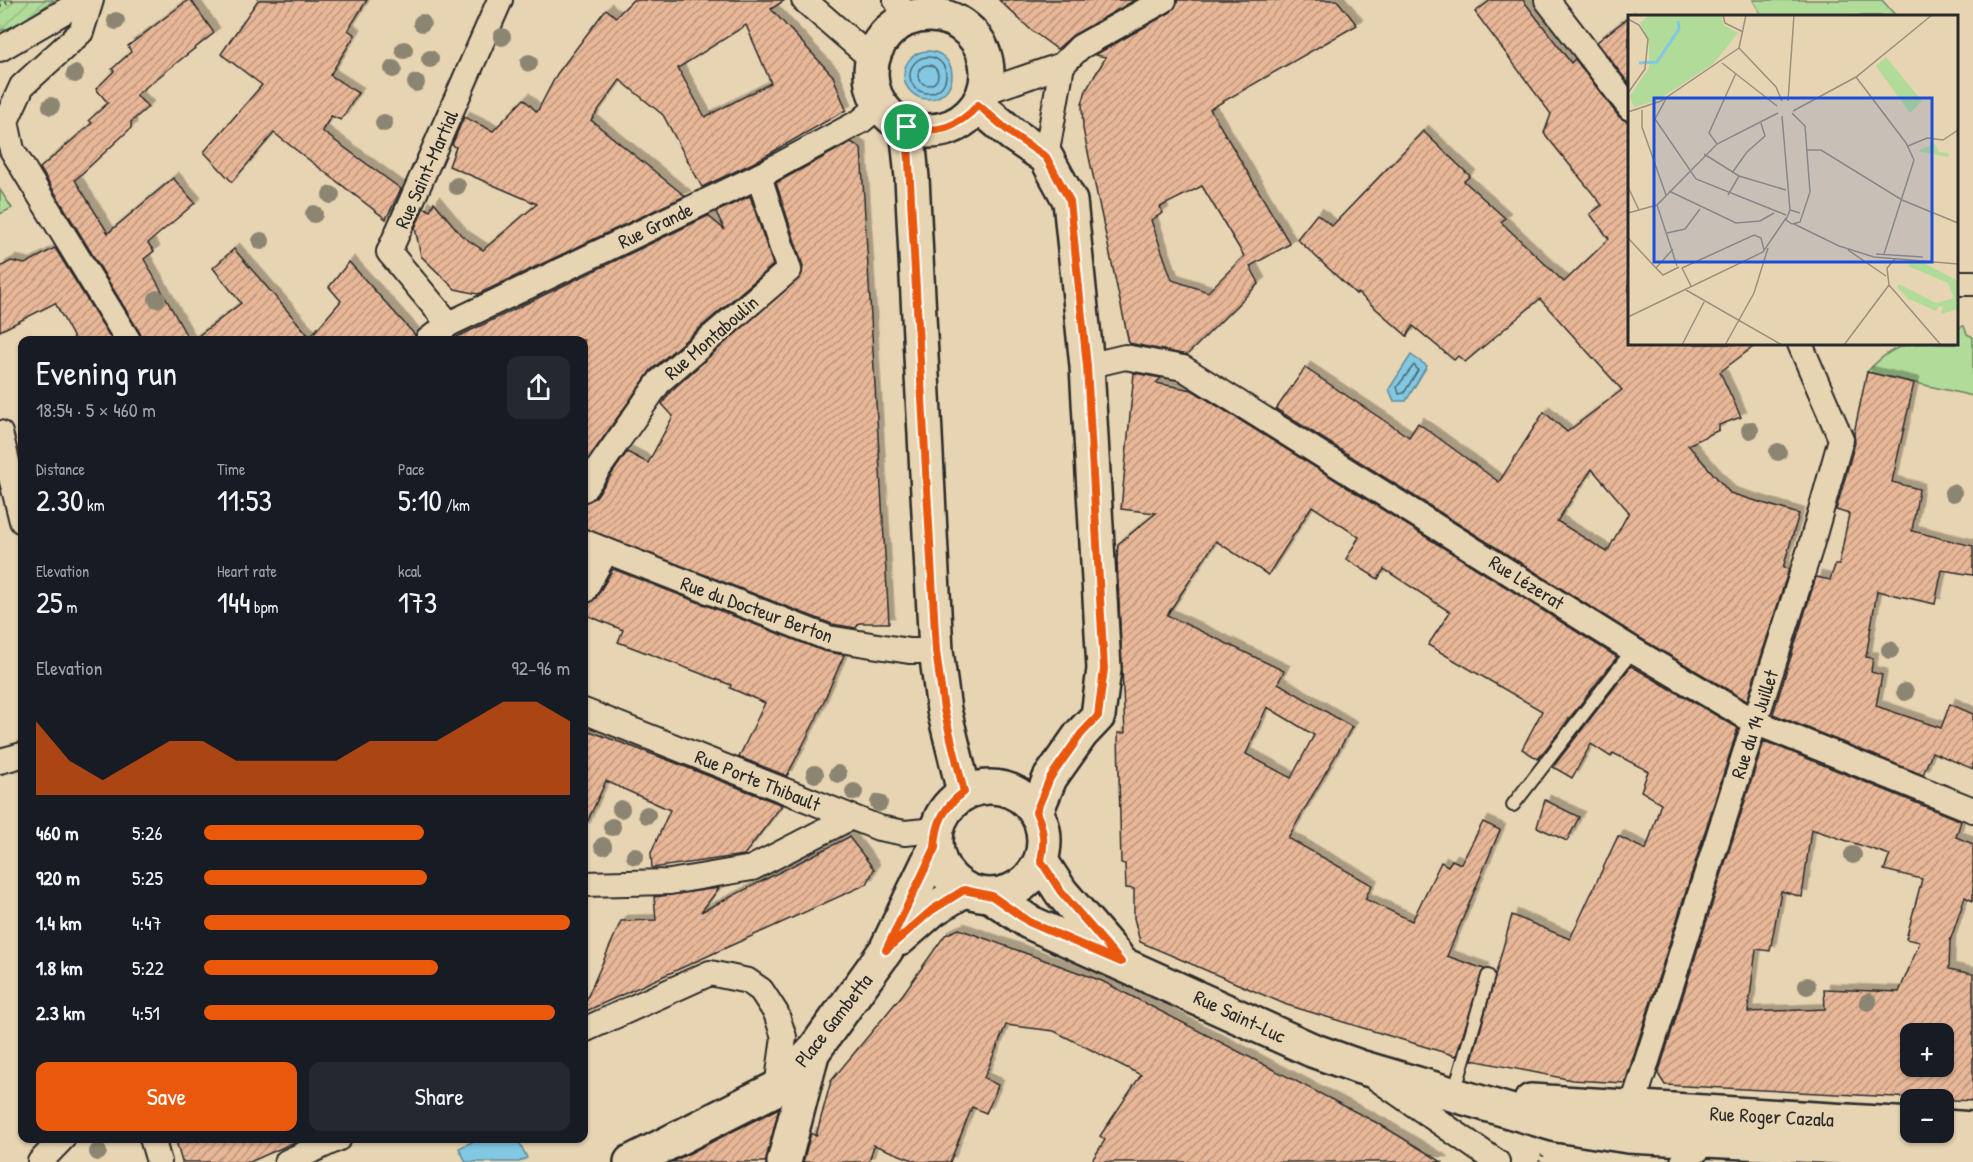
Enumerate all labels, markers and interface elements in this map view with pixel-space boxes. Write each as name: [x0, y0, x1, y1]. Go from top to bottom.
inset map: [1628, 15, 1958, 345]
pin: [881, 101, 932, 152]
street label: Rue Saint-Martial: [388, 105, 464, 233]
icon: arrive: [890, 110, 923, 143]
street label: Rue Grande: [613, 195, 697, 255]
street label: Rue Montaboulin: [658, 289, 764, 385]
text: Evening run: [36, 351, 177, 395]
button: share: [507, 356, 570, 419]
text: 18:54 · 5 × 460 m: [36, 396, 156, 423]
text: Distance: [36, 458, 85, 480]
text: Time: [217, 458, 245, 480]
text: Pace: [398, 458, 425, 480]
text: 2.30: [36, 480, 83, 520]
text: 11:53: [217, 480, 272, 520]
text: 5:10: [398, 480, 442, 520]
text: km: [83, 494, 105, 516]
text: /km: [442, 494, 470, 516]
street label: Rue Lézerat: [1484, 548, 1571, 616]
text: Elevation: [36, 560, 89, 582]
text: Heart rate: [217, 560, 277, 582]
text: kcal: [398, 560, 421, 582]
street label: Rue du Docteur Berton: [677, 569, 837, 649]
text: 25: [36, 582, 63, 622]
text: 144: [217, 582, 250, 622]
text: 173: [398, 582, 437, 622]
text: m: [63, 596, 77, 618]
text: bpm: [250, 596, 278, 618]
text: Elevation: [36, 654, 102, 681]
text: 92–96 m: [511, 654, 570, 681]
street label: Rue du 14 Juillet: [1724, 665, 1785, 782]
street label: Rue Porte Thibault: [691, 743, 826, 818]
text: 460 m: [36, 819, 79, 846]
text: 5:26: [132, 819, 162, 846]
text: 920 m: [36, 864, 80, 891]
text: 5:25: [132, 864, 163, 891]
text: 1.4 km: [36, 909, 82, 936]
text: 4:47: [132, 909, 162, 936]
text: 1.8 km: [36, 954, 83, 981]
text: 5:22: [132, 954, 164, 981]
street label: Place Gambetta: [788, 967, 878, 1072]
street label: Rue Saint-Luc: [1190, 983, 1290, 1049]
text: 2.3 km: [36, 999, 85, 1026]
text: 4:51: [132, 999, 160, 1026]
map controls: [1900, 1023, 1954, 1143]
button: +: [1900, 1023, 1954, 1077]
button: Save: [36, 1062, 297, 1131]
button: Share: [309, 1062, 570, 1131]
button: −: [1900, 1089, 1954, 1143]
street label: Rue Roger Cazala: [1709, 1099, 1835, 1133]

